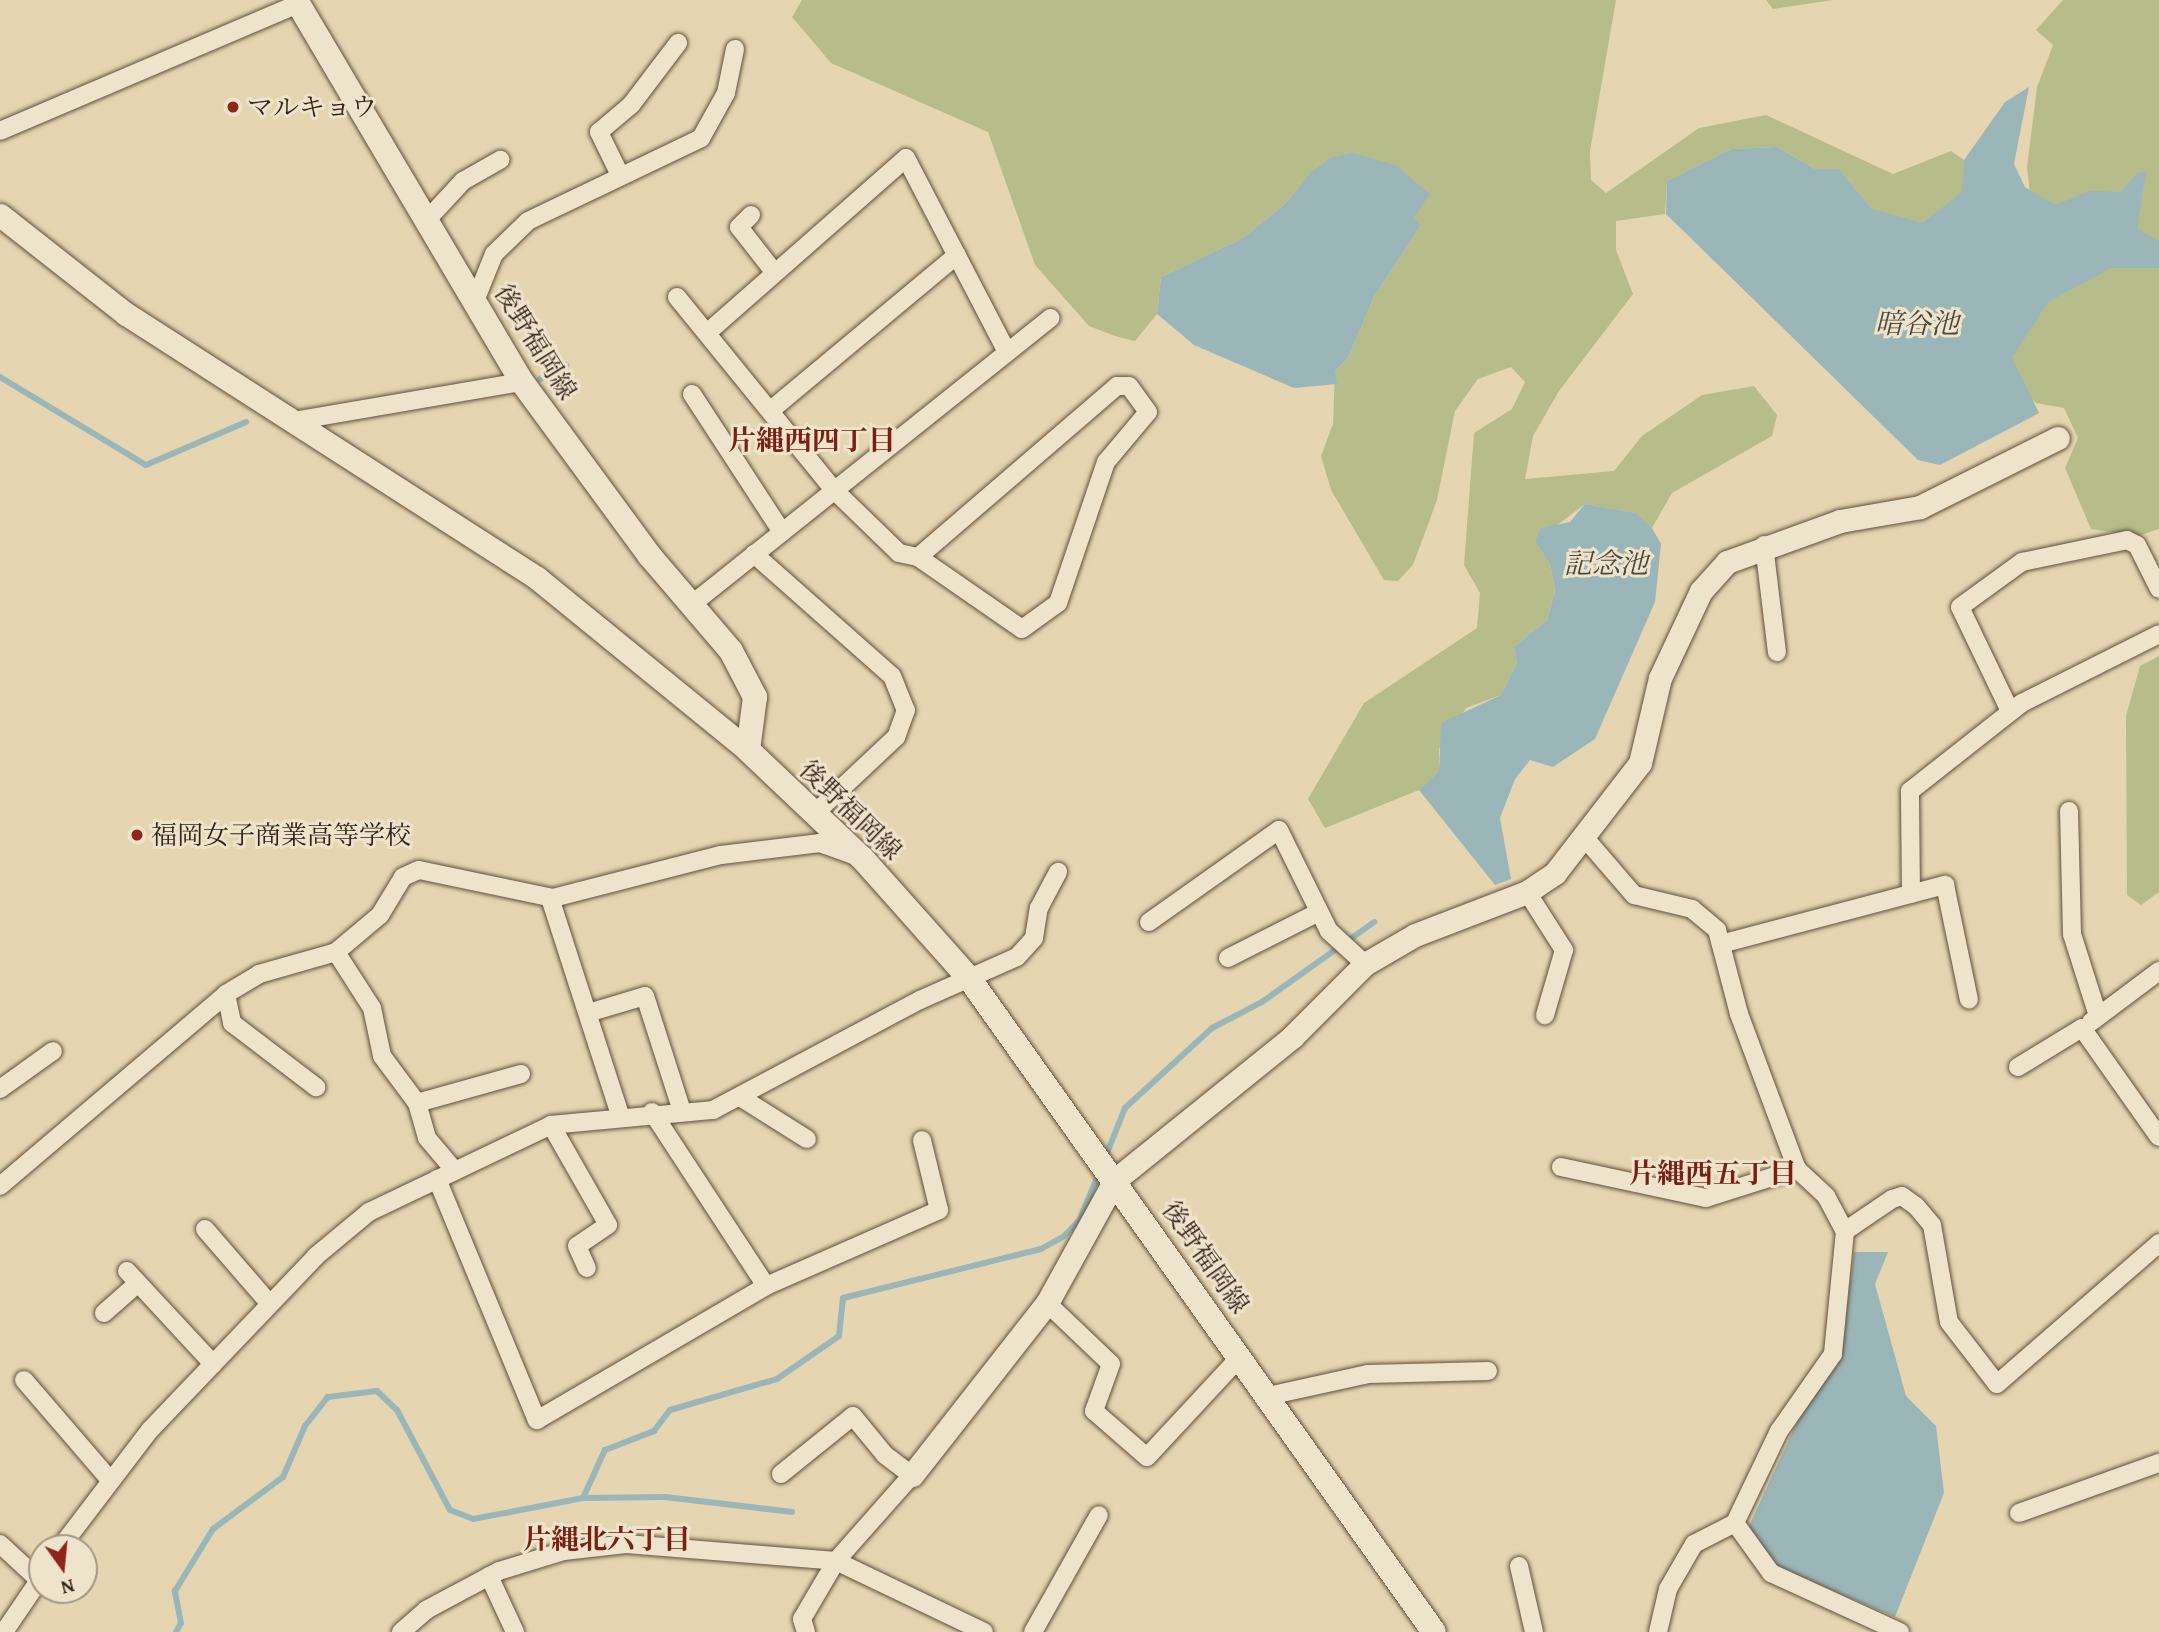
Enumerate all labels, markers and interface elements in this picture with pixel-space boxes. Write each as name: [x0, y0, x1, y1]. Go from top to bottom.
place label: マルキョウ: [247, 91, 377, 123]
marker: マルキョウ: [225, 99, 241, 115]
street label: 後野福岡線: [488, 279, 584, 405]
water label: 暗谷池: [1875, 306, 1959, 340]
district label: 片縄西四丁目: [728, 423, 896, 457]
water label: 記念池: [1564, 546, 1648, 580]
street label: 後野福岡線: [793, 754, 909, 866]
place label: 福岡女子商業高等学校: [151, 819, 411, 851]
marker: 福岡女子商業高等学校: [129, 827, 145, 843]
district label: 片縄西五丁目: [1629, 1156, 1797, 1190]
street label: 後野福岡線: [1156, 1195, 1256, 1319]
district label: 片縄北六丁目: [523, 1522, 691, 1556]
north arrow: [28, 1534, 98, 1604]
text: N: [58, 1572, 78, 1603]

